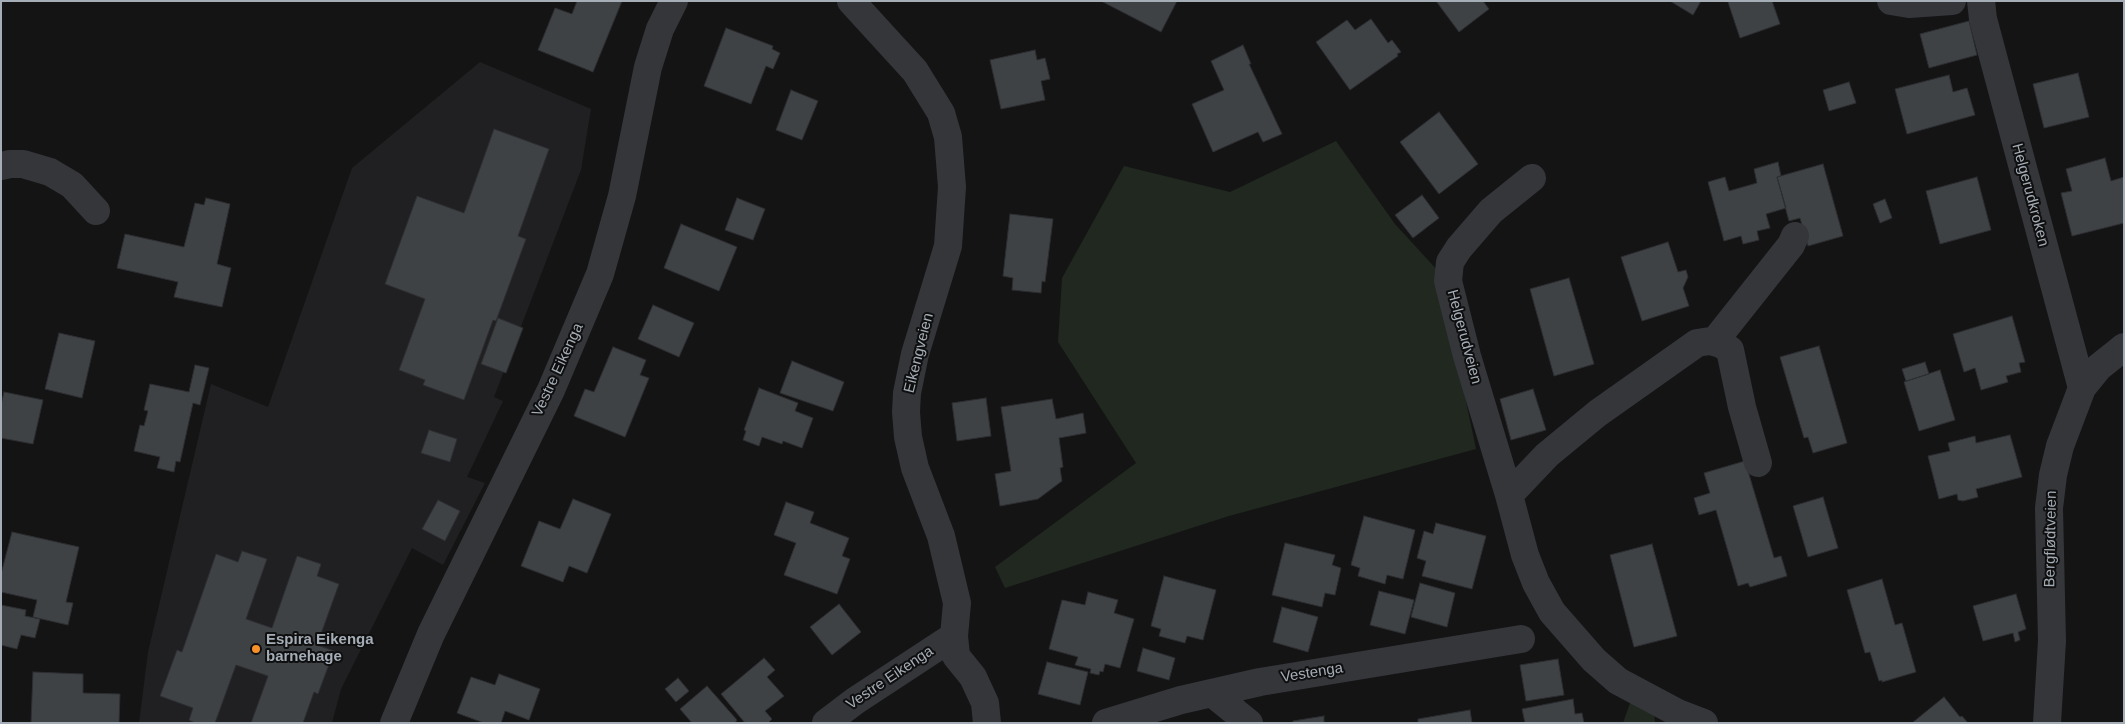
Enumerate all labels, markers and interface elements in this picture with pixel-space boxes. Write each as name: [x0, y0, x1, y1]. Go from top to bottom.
street label: Helgerudkroken: [2008, 142, 2052, 248]
street label: Helgerudveien: [1443, 288, 1485, 386]
street label: Eikengveien: [900, 311, 938, 395]
street label: Vestre Eikenga: [529, 320, 587, 420]
street label: Bergflødtveien: [2041, 490, 2061, 588]
place label: Espira Eikenga barnehage: [266, 631, 374, 666]
street label: Vestre Eikenga: [843, 642, 937, 714]
marker: Espira Eikenga barnehage: [250, 643, 262, 655]
street label: Vestenga: [1280, 659, 1344, 687]

